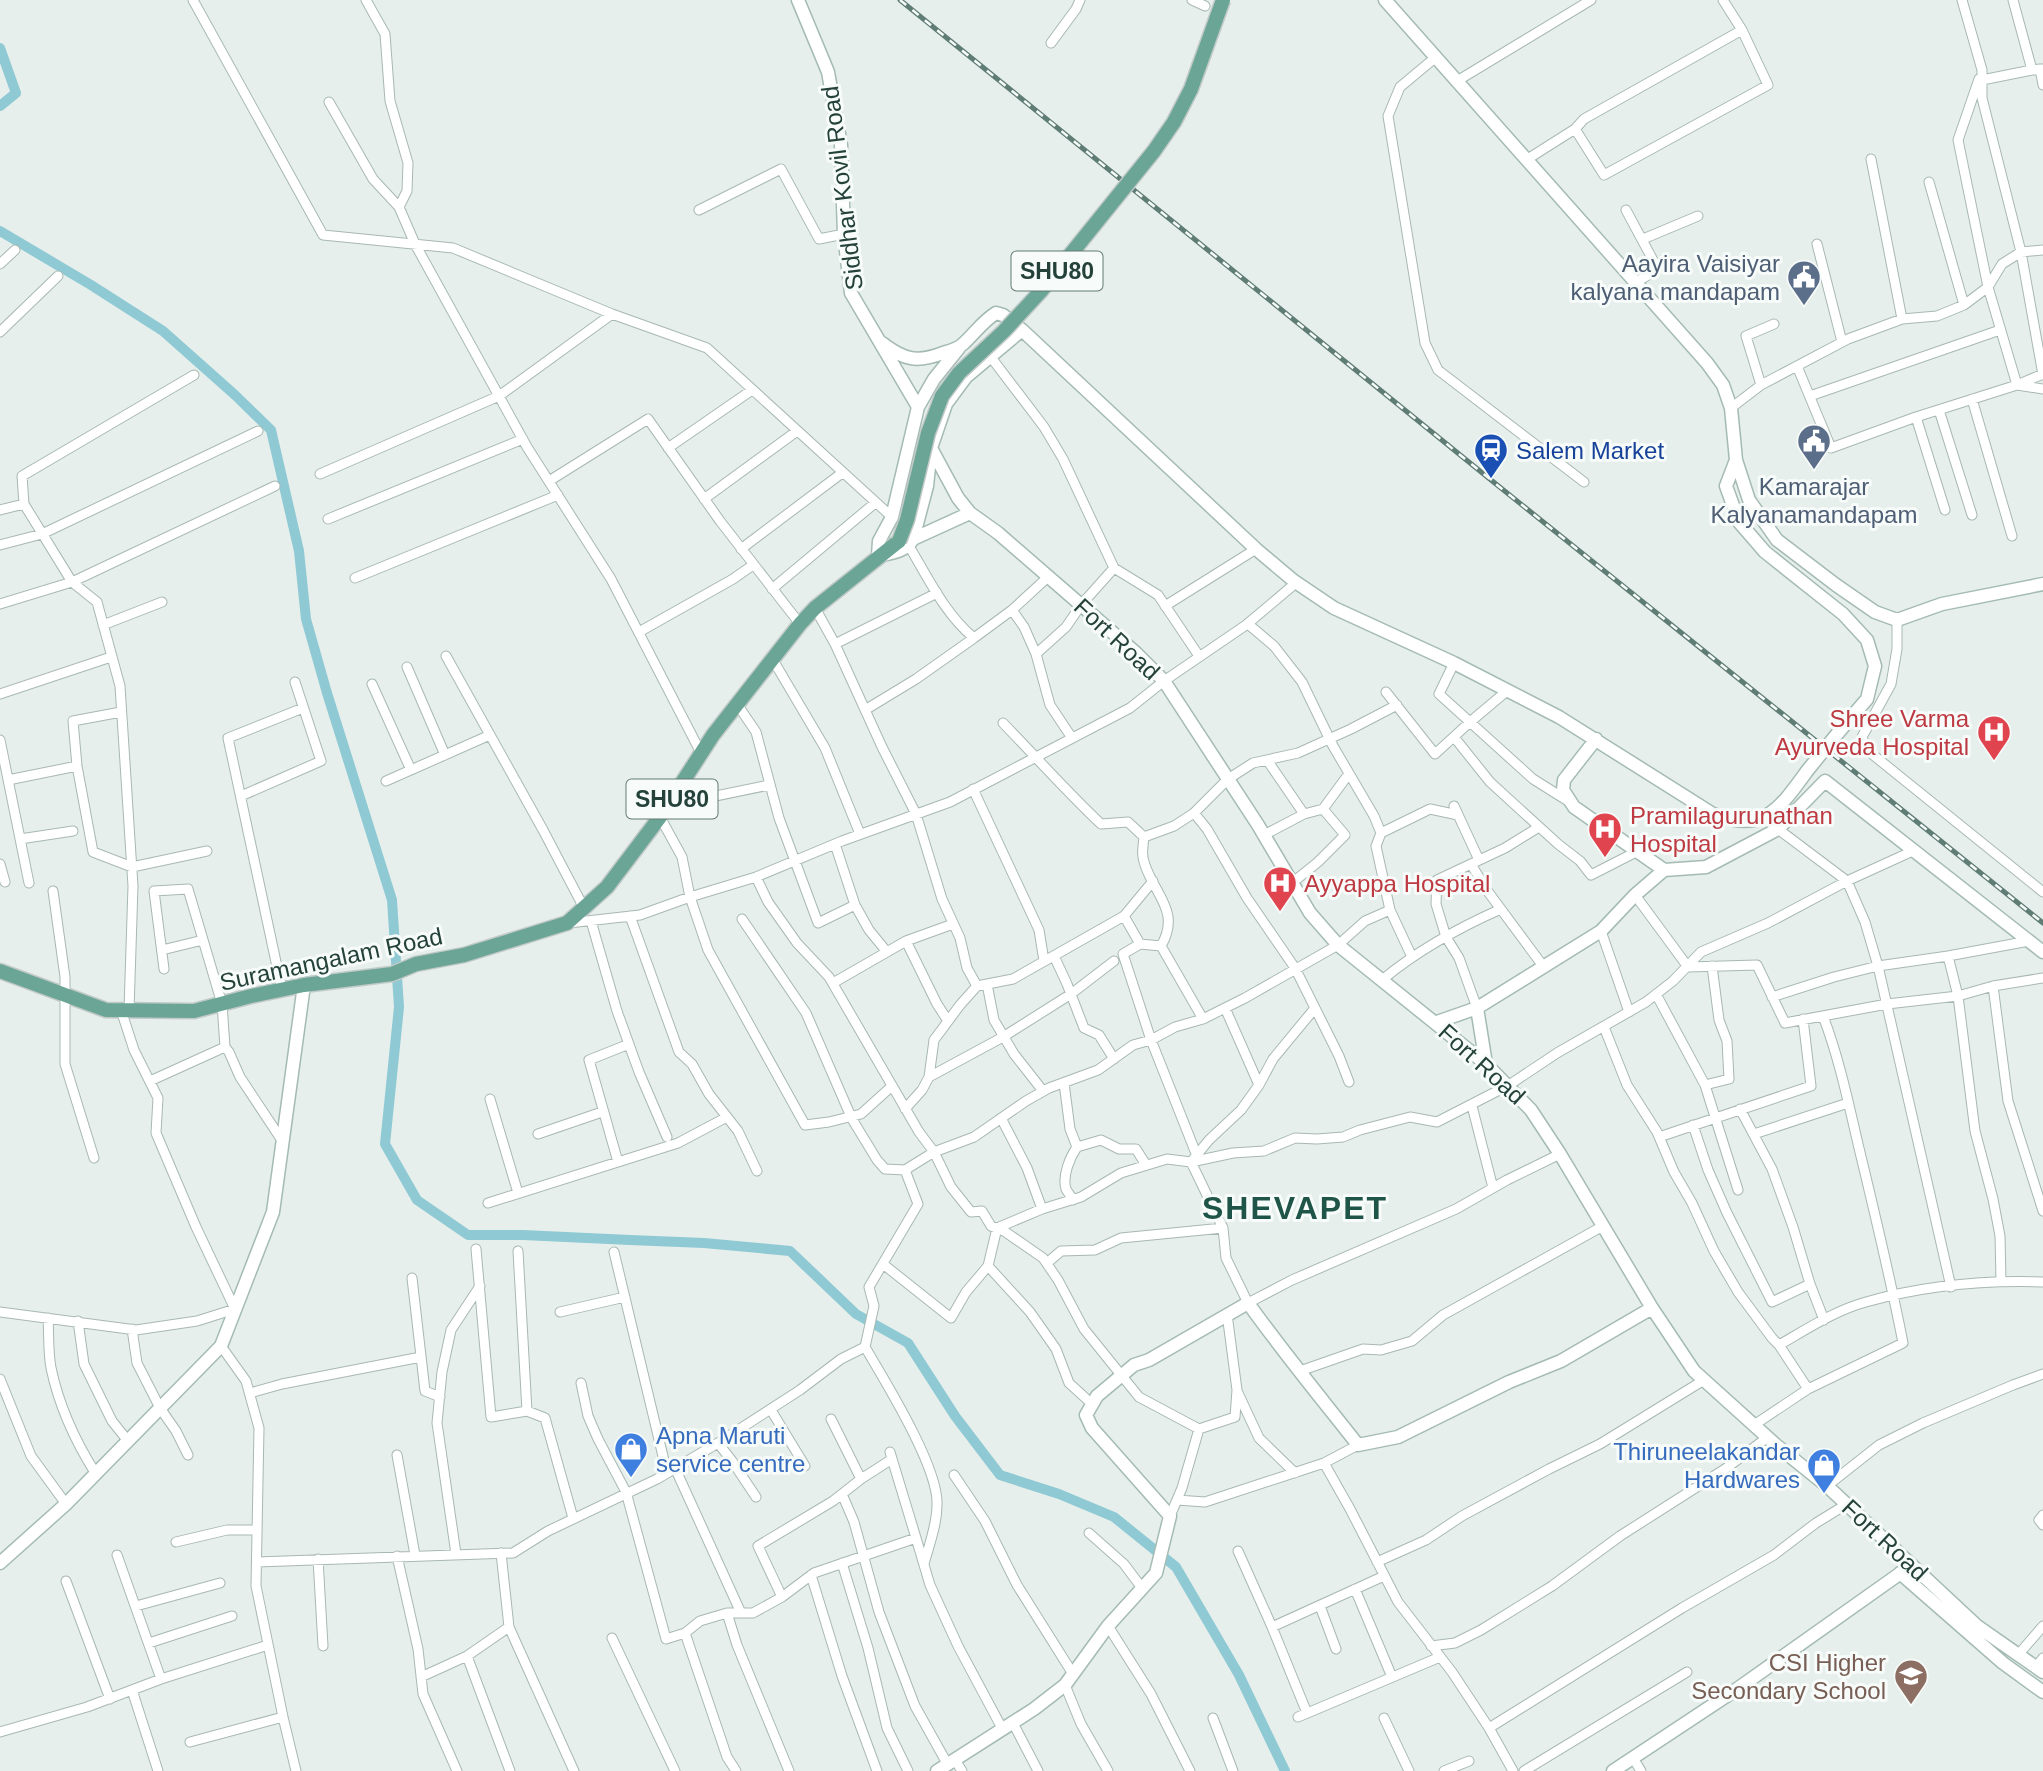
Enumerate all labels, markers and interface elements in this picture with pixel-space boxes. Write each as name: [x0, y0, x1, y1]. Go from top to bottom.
street label: Siddhar Kovil Road: [816, 84, 868, 292]
place label: Aayira Vaisiyar kalyana mandapam: [1571, 250, 1780, 305]
road number: SHU80: [1012, 252, 1102, 290]
public building icon: Aayira Vaisiyar kalyana mandapam: [1785, 258, 1823, 307]
public building icon: Kamarajar Kalyanamandapam: [1795, 422, 1833, 471]
station icon: Salem Market: [1472, 431, 1510, 480]
place label: Salem Market: [1516, 437, 1664, 464]
place label: Kamarajar Kalyanamandapam: [1711, 473, 1917, 528]
street label: Fort Road: [1069, 593, 1165, 685]
place label: Shree Varma Ayurveda Hospital: [1775, 705, 1970, 760]
hospital icon: Shree Varma Ayurveda Hospital: [1975, 713, 2013, 762]
road number: SHU80: [626, 779, 718, 818]
place label: Pramilagurunathan Hospital: [1630, 802, 1833, 857]
hospital icon: Pramilagurunathan Hospital: [1586, 810, 1624, 859]
hospital icon: Ayyappa Hospital: [1261, 864, 1299, 913]
place label: Ayyappa Hospital: [1304, 870, 1490, 897]
street label: Suramangalam Road: [217, 922, 445, 996]
street label: Fort Road: [1433, 1018, 1531, 1110]
district label: SHEVAPET: [1202, 1190, 1388, 1226]
place label: Apna Maruti service centre: [656, 1422, 805, 1477]
shop icon: Apna Maruti service centre: [612, 1430, 650, 1479]
place label: Thiruneelakandar Hardwares: [1613, 1438, 1800, 1493]
shop icon: Thiruneelakandar Hardwares: [1805, 1446, 1843, 1495]
street label: Fort Road: [1837, 1494, 1933, 1586]
place label: CSI Higher Secondary School: [1691, 1649, 1886, 1704]
school or university icon: CSI Higher Secondary School: [1892, 1657, 1930, 1706]

